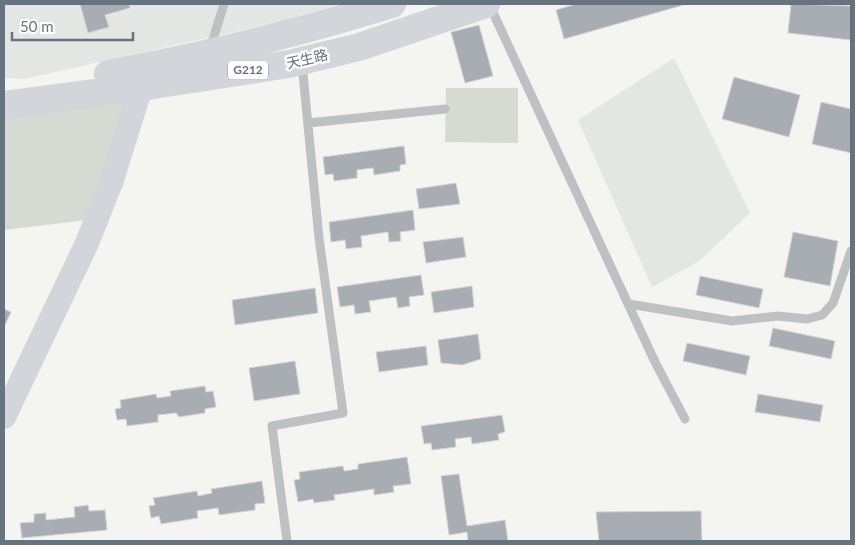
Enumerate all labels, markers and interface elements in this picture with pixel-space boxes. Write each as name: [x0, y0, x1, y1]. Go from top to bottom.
scale bar: [12, 10, 134, 42]
text: 50 m: [20, 17, 54, 35]
street label: 天生路: [285, 46, 329, 72]
road number: G212: [228, 60, 268, 80]

